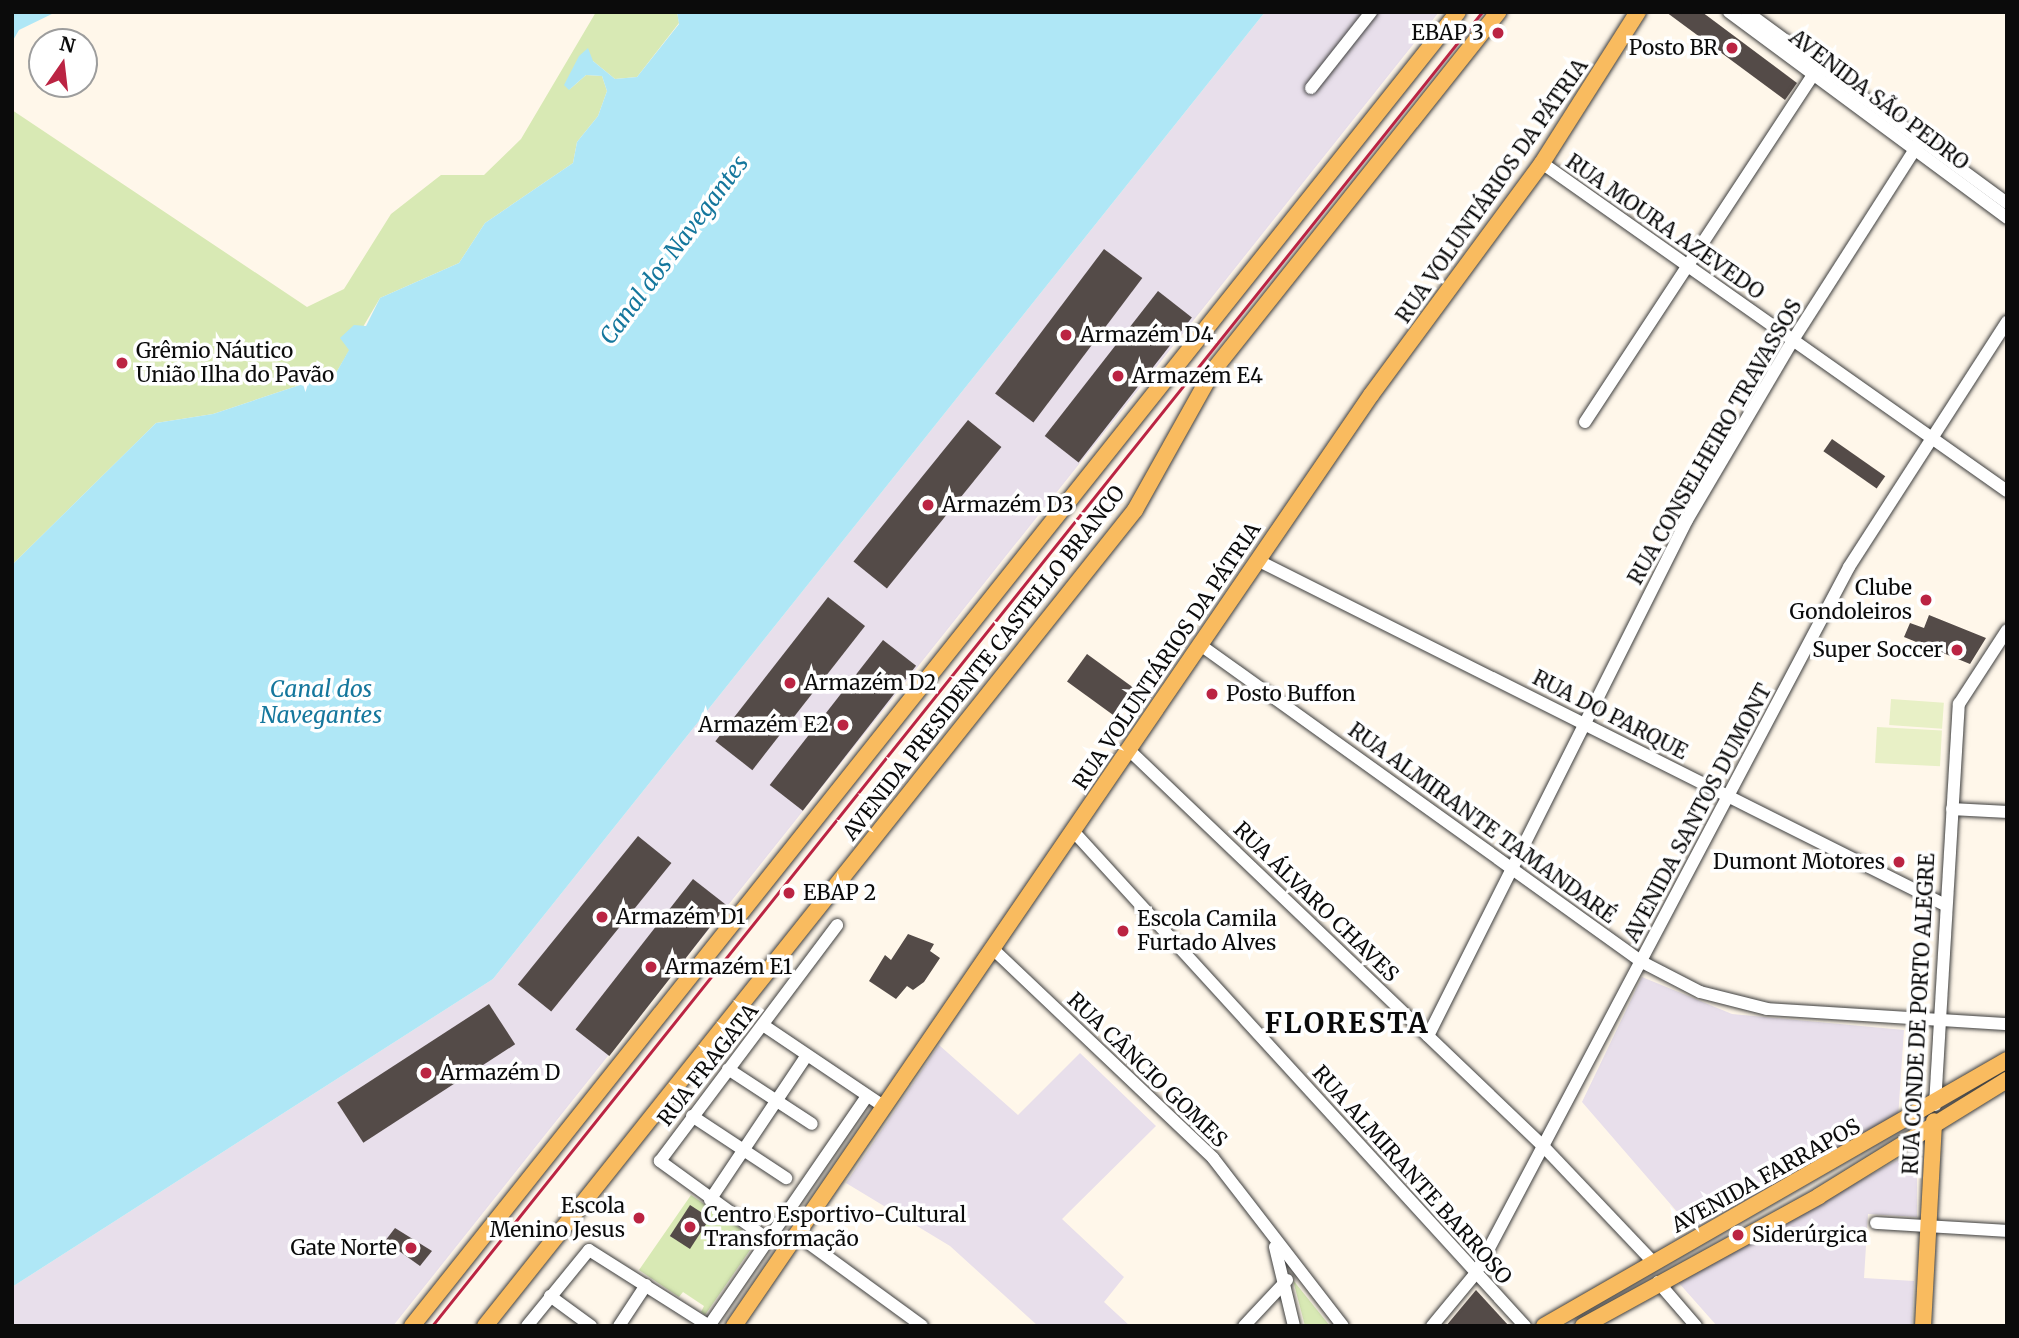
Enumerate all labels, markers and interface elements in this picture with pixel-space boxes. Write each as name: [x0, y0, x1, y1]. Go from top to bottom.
place label: EBAP 3: [1411, 20, 1484, 46]
street label: AVENIDA SÃO PEDRO: [1784, 24, 1974, 176]
marker: EBAP 3: [1490, 25, 1506, 41]
north arrow: [28, 28, 98, 98]
text: N: [57, 31, 78, 58]
place label: Posto BR: [1629, 35, 1718, 61]
marker: Posto BR: [1724, 40, 1740, 56]
street label: RUA VOLUNTÁRIOS DA PÁTRIA: [1391, 54, 1593, 328]
street label: RUA MOURA AZEVEDO: [1561, 149, 1769, 305]
water label: Canal dos Navegantes: [594, 150, 754, 350]
street label: RUA CONSELHEIRO TRAVASSOS: [1623, 295, 1807, 589]
place label: Armazém D4: [1080, 322, 1213, 348]
marker: Armazém D4: [1058, 327, 1074, 343]
place label: Grêmio Náutico União Ilha do Pavão: [136, 338, 334, 388]
marker: Grêmio Náutico União Ilha do Pavão: [114, 355, 130, 371]
place label: Armazém E4: [1132, 363, 1263, 389]
marker: Armazém E4: [1110, 368, 1126, 384]
street label: AVENIDA PRESIDENTE CASTELLO BRANCO: [838, 481, 1130, 845]
place label: Armazém D3: [942, 492, 1074, 518]
marker: Armazém D3: [920, 497, 936, 513]
street label: RUA VOLUNTÁRIOS DA PÁTRIA: [1068, 518, 1266, 794]
place label: Clube Gondoleiros: [1790, 575, 1912, 625]
marker: Clube Gondoleiros: [1918, 592, 1934, 608]
place label: Super Soccer: [1812, 637, 1943, 663]
marker: Super Soccer: [1949, 642, 1965, 658]
street label: RUA DO PARQUE: [1528, 665, 1692, 765]
place label: Armazém D2: [804, 670, 937, 696]
water label: Canal dos Navegantes: [260, 675, 382, 729]
marker: Armazém D2: [782, 675, 798, 691]
street label: AVENIDA SANTOS DUMONT: [1619, 680, 1777, 946]
place label: Posto Buffon: [1226, 681, 1356, 707]
marker: Posto Buffon: [1204, 686, 1220, 702]
place label: Armazém E2: [698, 712, 829, 738]
marker: Armazém E2: [835, 717, 851, 733]
street label: RUA ALMIRANTE TAMANDARÉ: [1343, 717, 1621, 929]
street label: RUA ÁLVARO CHAVES: [1228, 817, 1404, 987]
place label: Dumont Motores: [1713, 849, 1885, 875]
street label: RUA CONDE DE PORTO ALEGRE: [1898, 852, 1940, 1176]
marker: Dumont Motores: [1891, 854, 1907, 870]
place label: EBAP 2: [803, 880, 876, 906]
marker: EBAP 2: [781, 885, 797, 901]
place label: Armazém D1: [616, 904, 745, 930]
place label: Escola Camila Furtado Alves: [1137, 906, 1277, 956]
marker: Armazém D1: [594, 909, 610, 925]
marker: Escola Camila Furtado Alves: [1115, 923, 1131, 939]
place label: Armazém E1: [665, 954, 792, 980]
marker: Armazém E1: [643, 959, 659, 975]
street label: RUA CÂNCIO GOMES: [1062, 987, 1232, 1153]
street label: RUA FRAGATA: [653, 999, 763, 1131]
district label: FLORESTA: [1266, 1006, 1428, 1040]
place label: Armazém D: [440, 1060, 560, 1086]
street label: RUA ALMIRANTE BARROSO: [1307, 1060, 1517, 1290]
marker: Armazém D: [418, 1065, 434, 1081]
street label: AVENIDA FARRAPOS: [1667, 1114, 1865, 1238]
place label: Escola Menino Jesus: [490, 1193, 625, 1243]
place label: Centro Esportivo-Cultural Transformação: [704, 1202, 966, 1252]
marker: Escola Menino Jesus: [631, 1210, 647, 1226]
marker: Centro Esportivo-Cultural Transformação: [682, 1219, 698, 1235]
place label: Siderúrgica: [1752, 1222, 1868, 1248]
marker: Siderúrgica: [1730, 1227, 1746, 1243]
place label: Gate Norte: [290, 1235, 397, 1261]
marker: Gate Norte: [403, 1240, 419, 1256]

